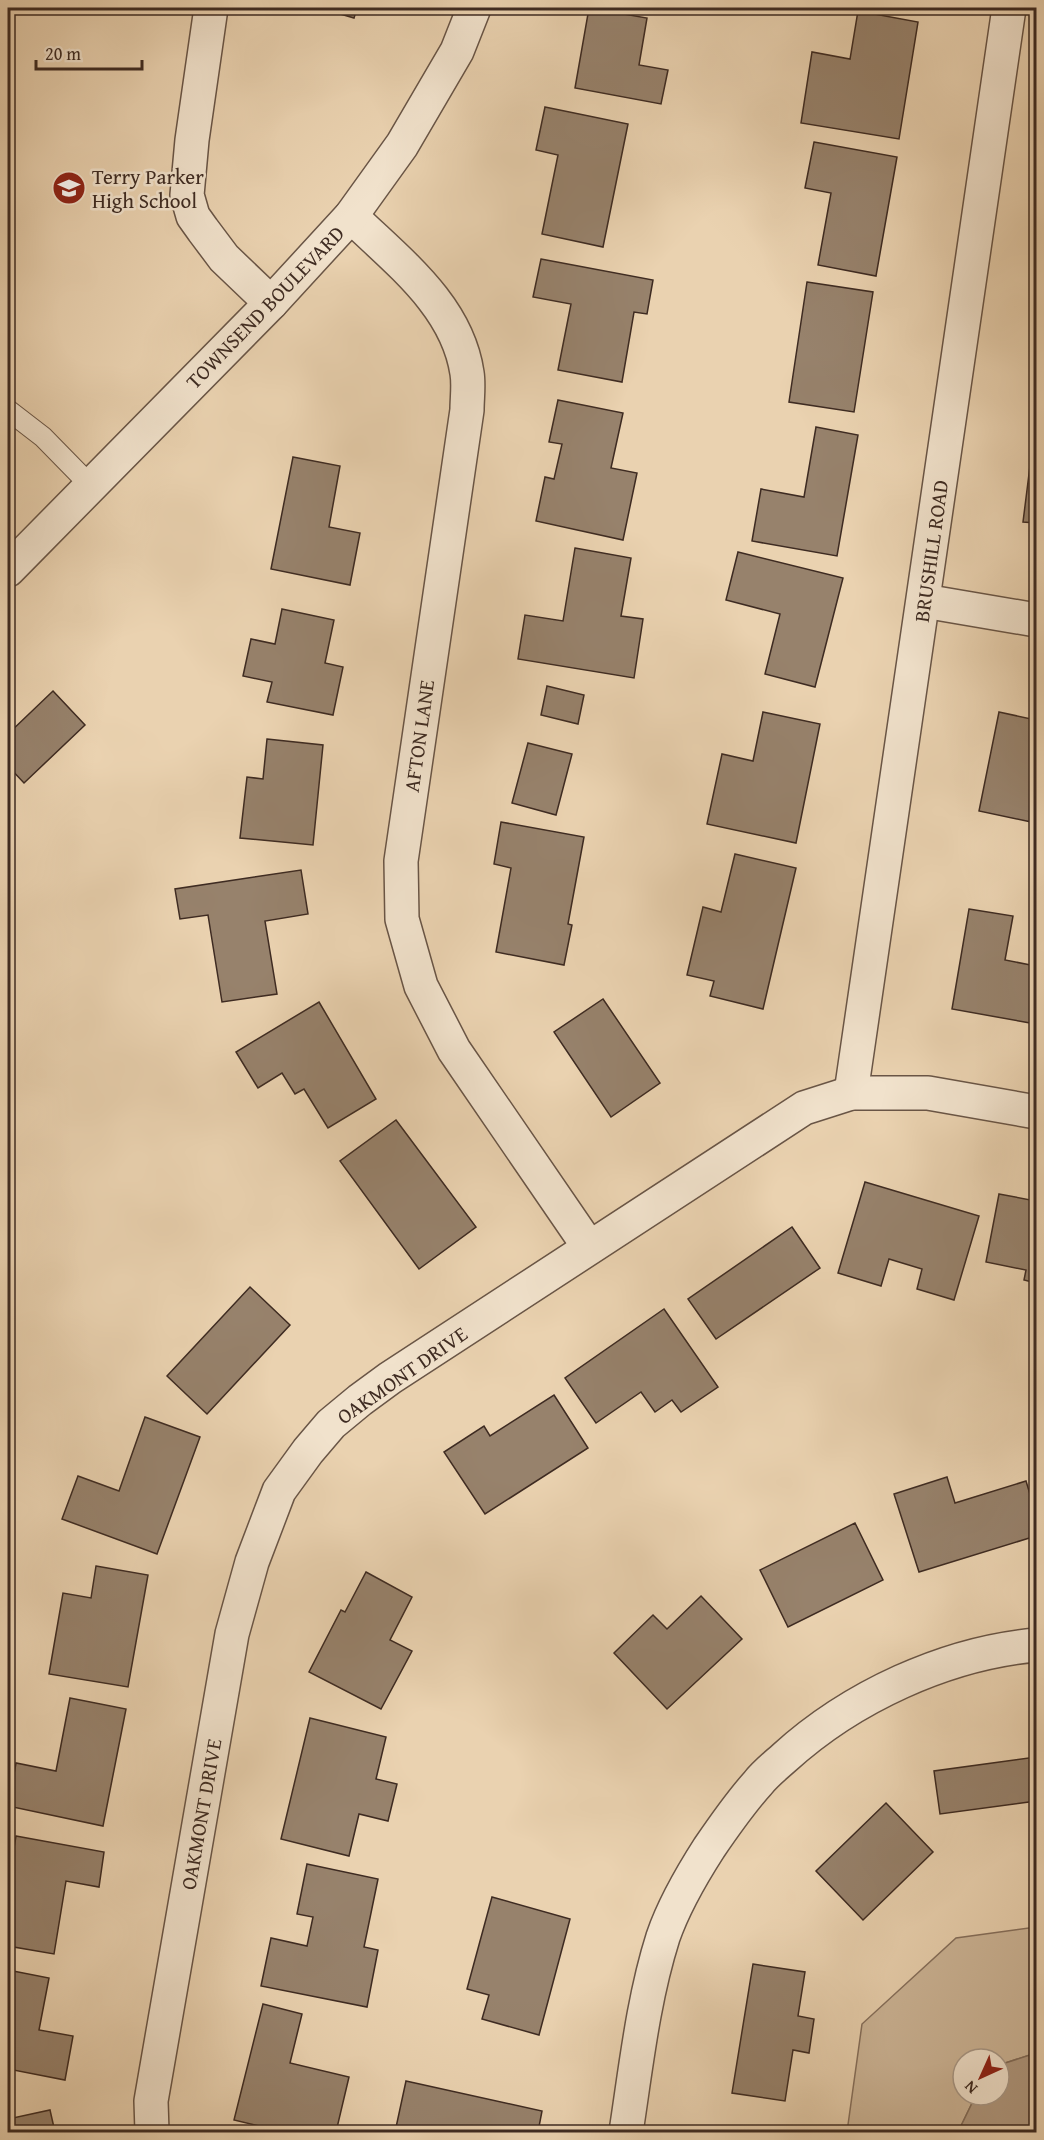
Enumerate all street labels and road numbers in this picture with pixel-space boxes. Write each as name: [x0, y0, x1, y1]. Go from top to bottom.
street label: TOWNSEND BOULEVARD: [179, 218, 351, 396]
street label: BRUSHILL ROAD: [906, 478, 956, 624]
street label: AFTON LANE: [396, 677, 442, 794]
street label: OAKMONT DRIVE: [330, 1318, 474, 1432]
street label: OAKMONT DRIVE: [172, 1736, 230, 1892]

